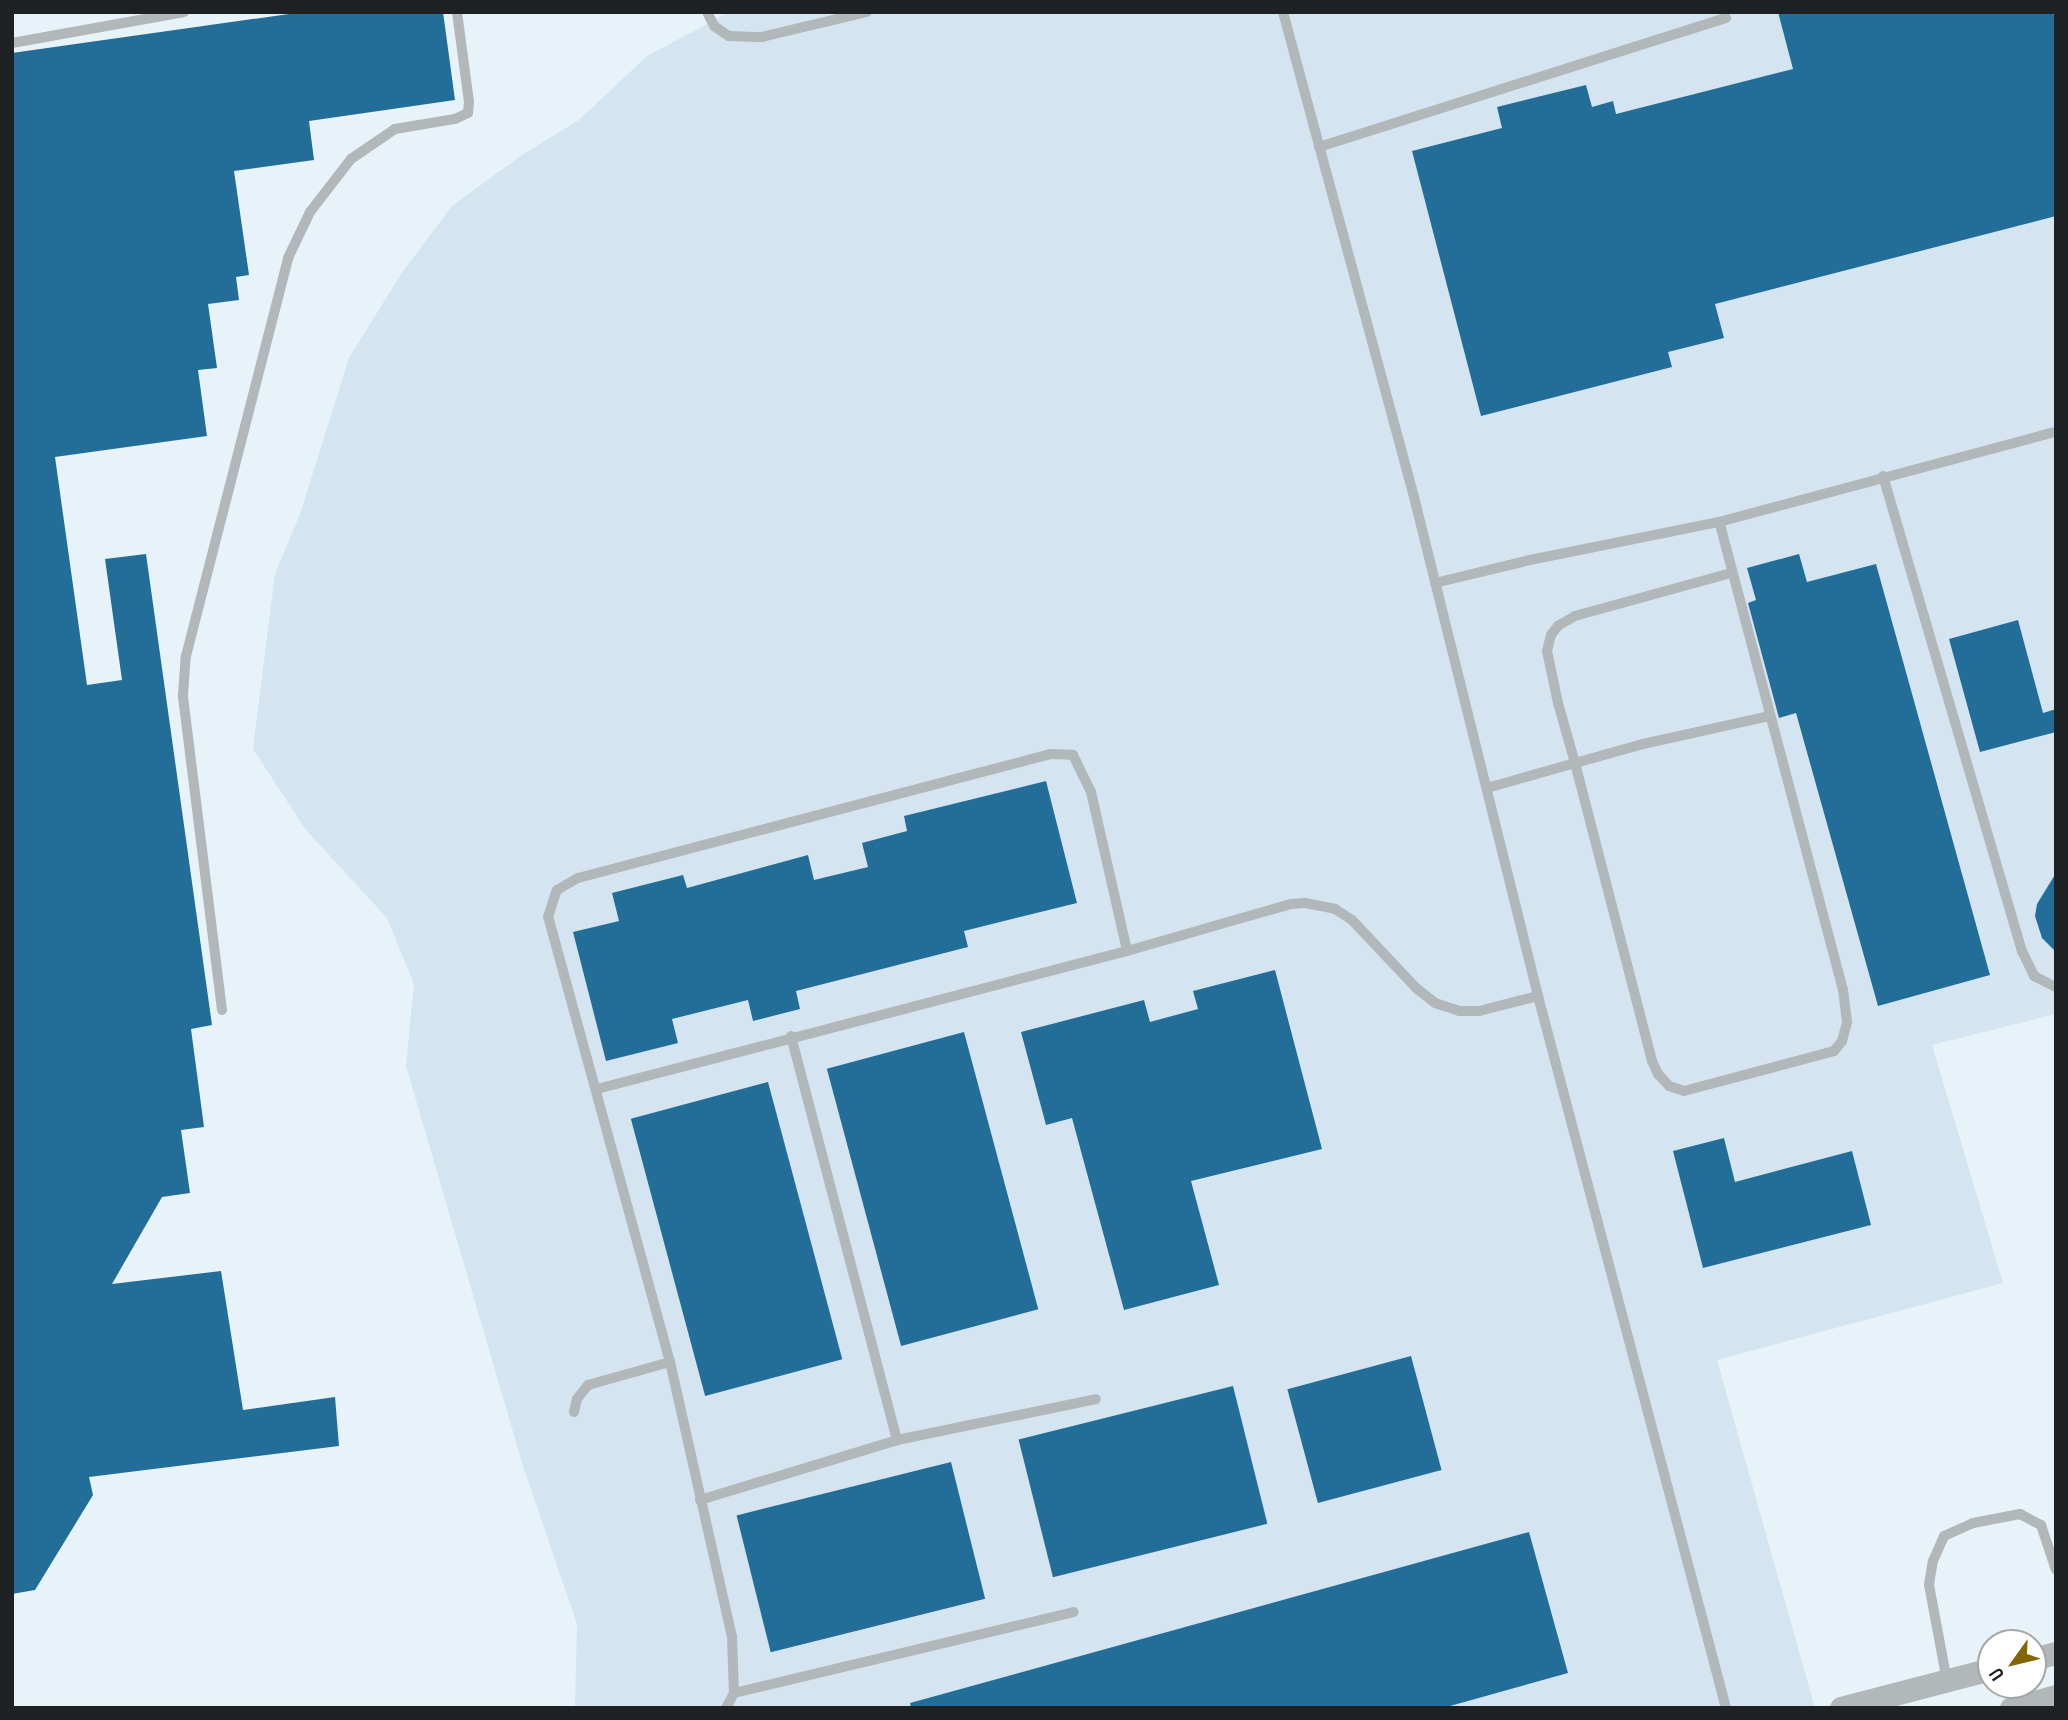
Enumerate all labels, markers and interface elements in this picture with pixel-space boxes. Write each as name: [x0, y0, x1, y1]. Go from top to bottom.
north arrow: [1977, 1629, 2047, 1699]
text: U: [1984, 1664, 2009, 1685]

